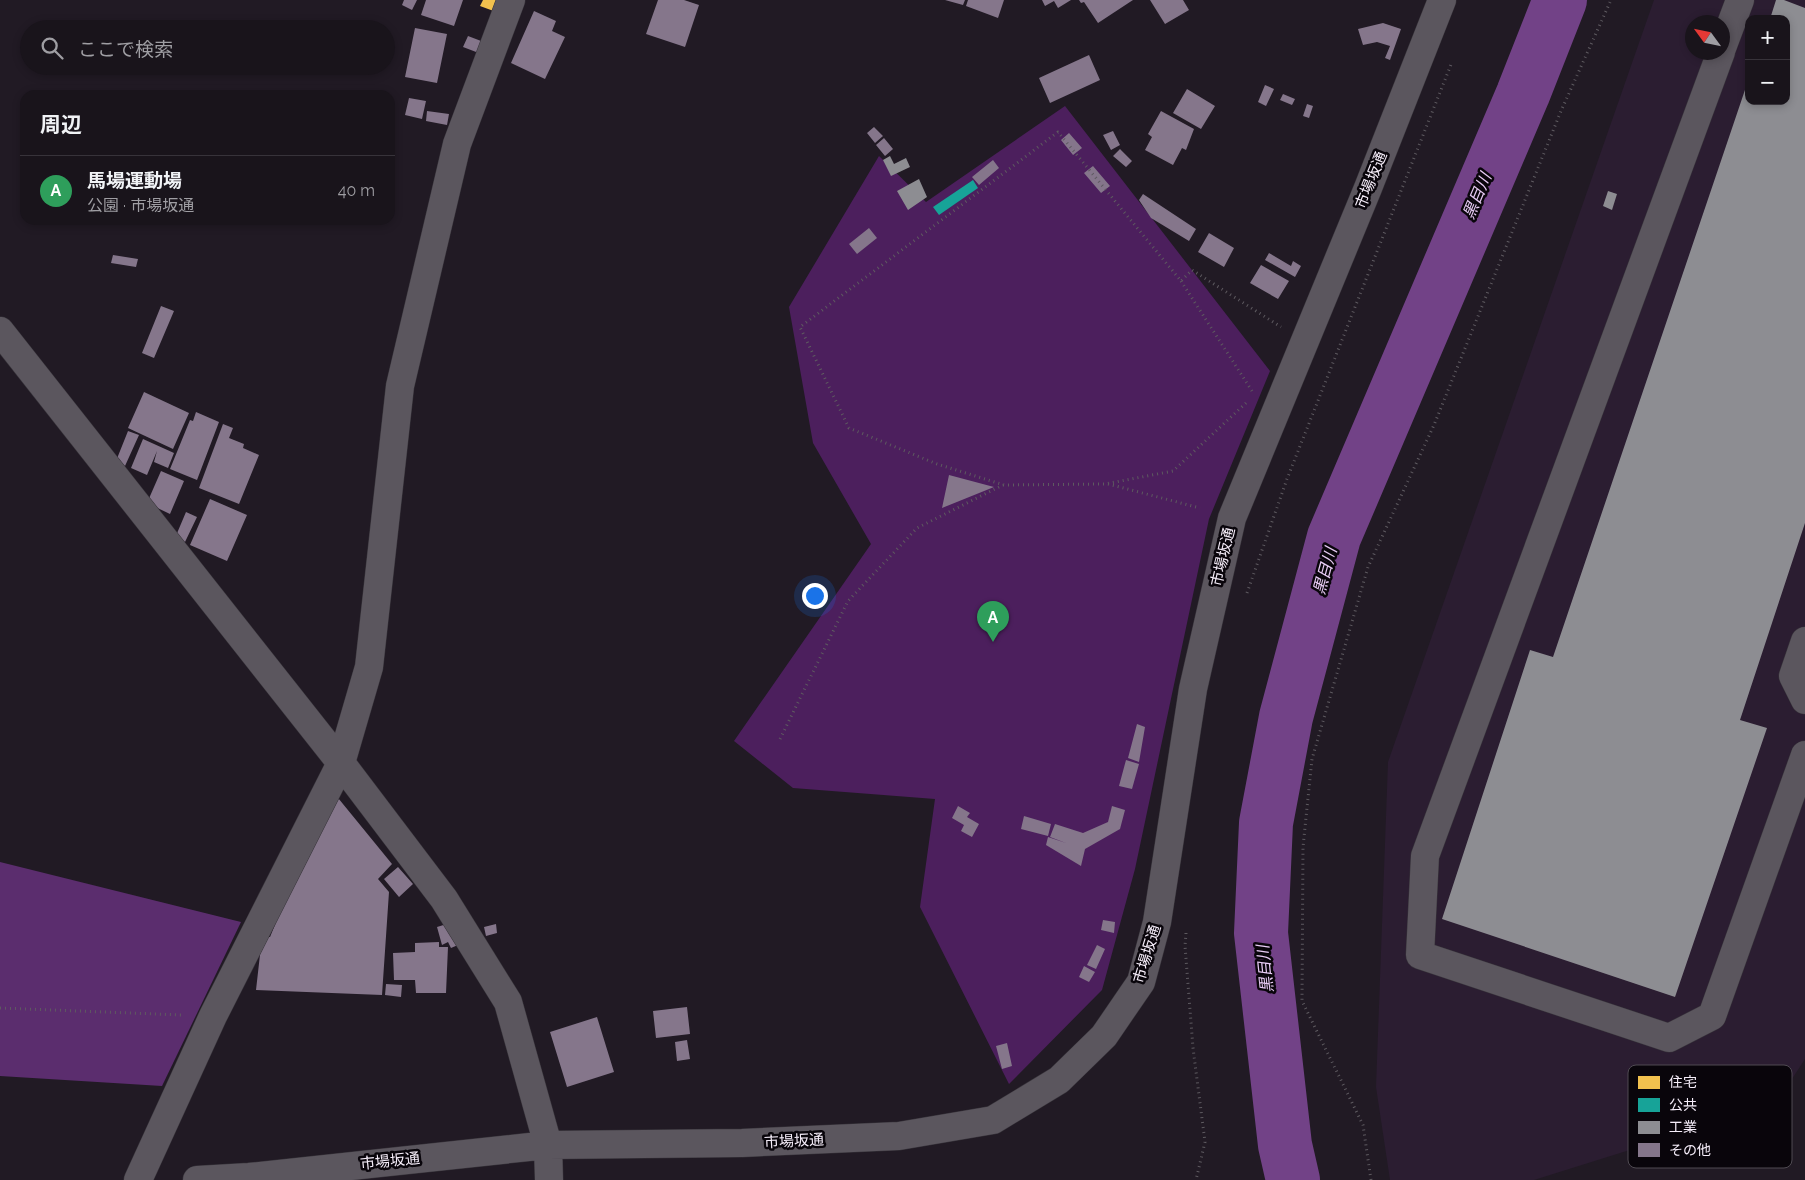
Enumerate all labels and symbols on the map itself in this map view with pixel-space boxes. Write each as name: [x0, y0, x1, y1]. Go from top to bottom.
north arrow: [1685, 15, 1730, 60]
street label: 市場坂通: [1351, 149, 1391, 211]
water label: 黒目川: [1459, 168, 1496, 222]
street label: 市場坂通: [1207, 526, 1239, 588]
water label: 黒目川: [1310, 543, 1341, 597]
your location: [802, 583, 828, 609]
pin: A: [977, 601, 1009, 642]
street label: 市場坂通: [1130, 923, 1164, 985]
water label: 黒目川: [1253, 942, 1277, 994]
legend: [1628, 1065, 1792, 1168]
text: 住宅: [1669, 1074, 1697, 1090]
text: 公共: [1669, 1097, 1697, 1113]
text: 工業: [1669, 1119, 1697, 1135]
street label: 市場坂通: [764, 1130, 824, 1152]
text: その他: [1669, 1142, 1711, 1158]
street label: 市場坂通: [359, 1149, 421, 1173]

